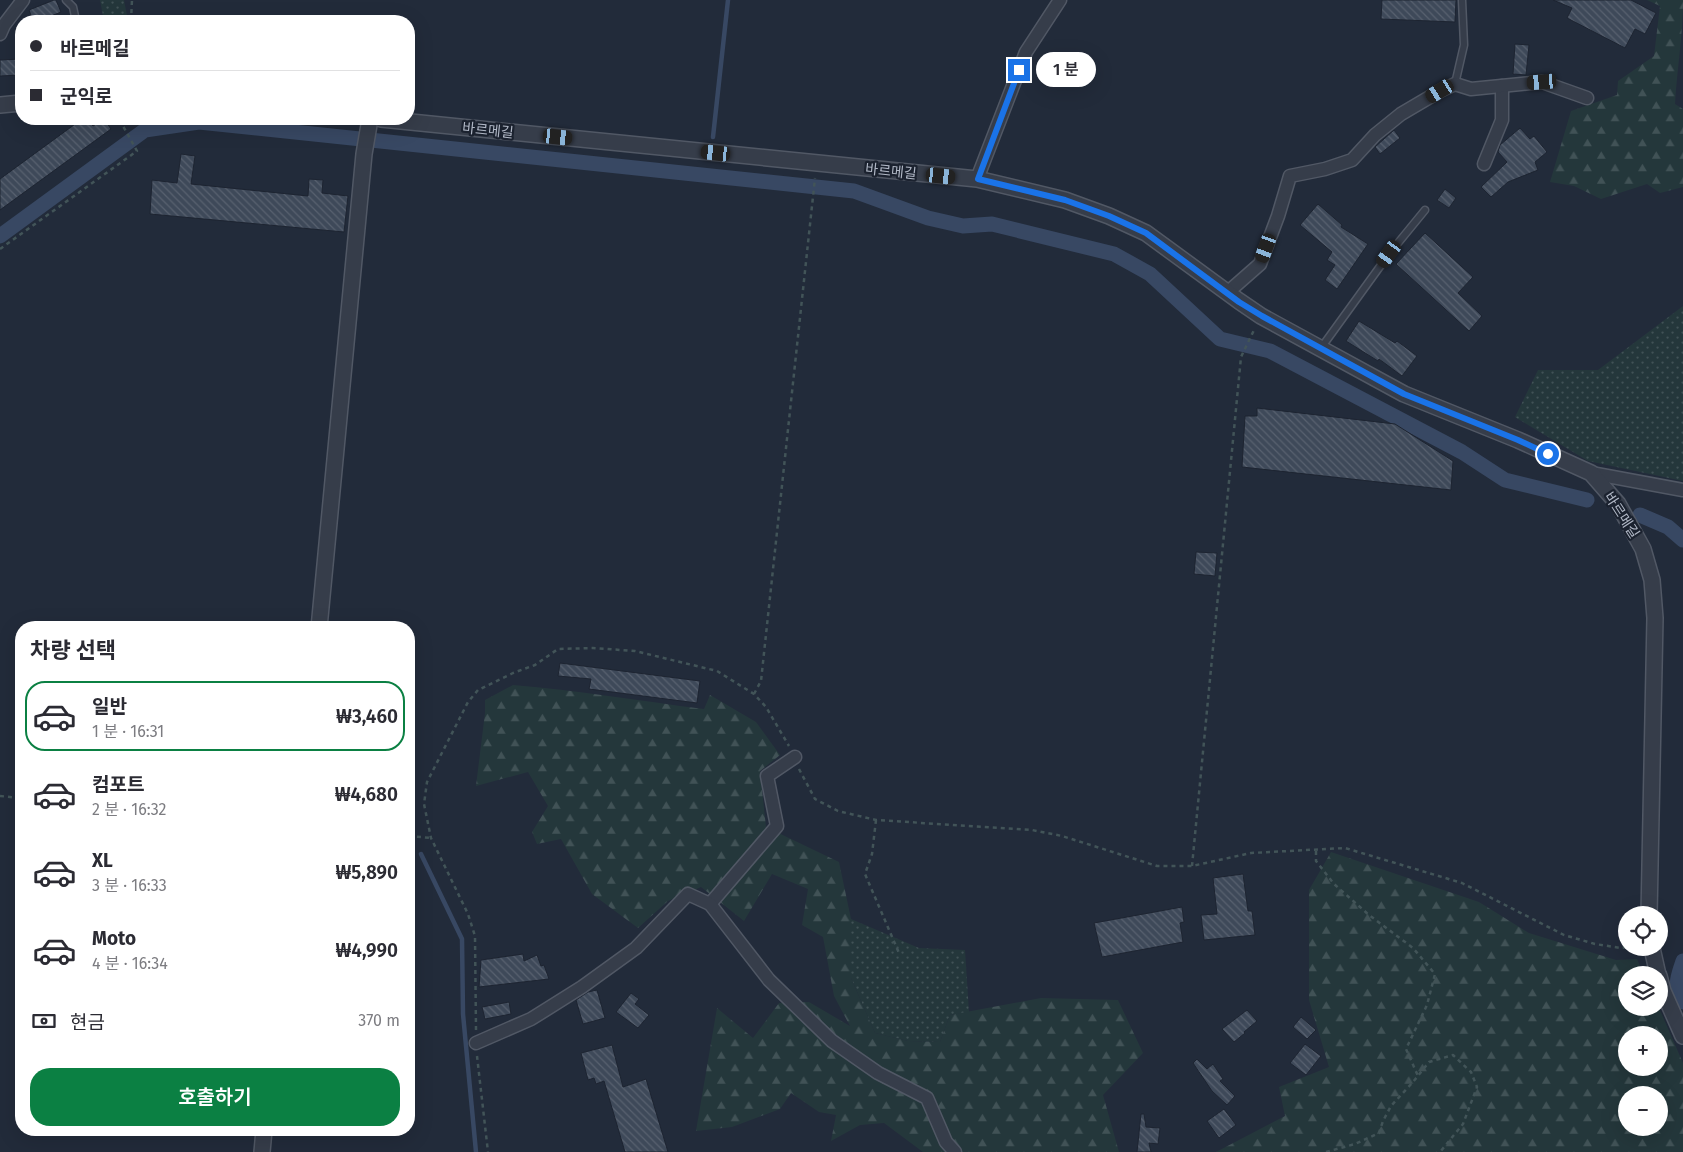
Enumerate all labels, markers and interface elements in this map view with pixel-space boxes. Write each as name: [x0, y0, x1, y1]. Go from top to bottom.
text: 바르메길: [60, 37, 130, 60]
callout: 1 분: [1036, 52, 1096, 88]
route end: [1008, 59, 1030, 81]
text: 1 분: [1053, 60, 1079, 79]
car: [1526, 73, 1557, 91]
car: [1423, 77, 1456, 105]
text: 군익로: [60, 85, 112, 108]
street label: 바르메길: [461, 119, 514, 142]
car: [542, 128, 573, 146]
car: [700, 144, 731, 162]
street label: 바르메길: [864, 160, 917, 183]
car: [925, 167, 956, 185]
car: [1253, 231, 1278, 265]
car: [1374, 237, 1403, 271]
route start: [1537, 443, 1559, 465]
street label: 바르메길: [1600, 489, 1643, 542]
text: 차량 선택: [30, 637, 116, 664]
icon: car: [32, 694, 77, 739]
text: 일반: [92, 695, 127, 718]
text: ₩3,460: [336, 705, 398, 728]
text: 1 분 · 16:31: [92, 722, 164, 741]
icon: car: [32, 772, 77, 817]
text: 컴포트: [92, 773, 144, 796]
text: ₩4,680: [335, 783, 398, 806]
text: 2 분 · 16:32: [92, 800, 166, 819]
text: XL: [92, 849, 113, 872]
icon: car: [32, 850, 77, 895]
text: ₩5,890: [335, 861, 398, 884]
text: 3 분 · 16:33: [92, 876, 167, 895]
map controls: [1618, 906, 1668, 1136]
button: locate: [1618, 906, 1668, 956]
text: Moto: [92, 927, 136, 950]
icon: car: [32, 928, 77, 973]
text: ₩4,990: [335, 939, 398, 962]
text: 4 분 · 16:34: [92, 954, 168, 973]
button: layers: [1618, 966, 1668, 1016]
icon: cash: [30, 1007, 58, 1035]
text: 현금: [70, 1011, 105, 1034]
text: 370 m: [358, 1011, 400, 1030]
button: +: [1618, 1026, 1668, 1076]
button: 호출하기: [30, 1068, 400, 1126]
button: −: [1618, 1086, 1668, 1136]

